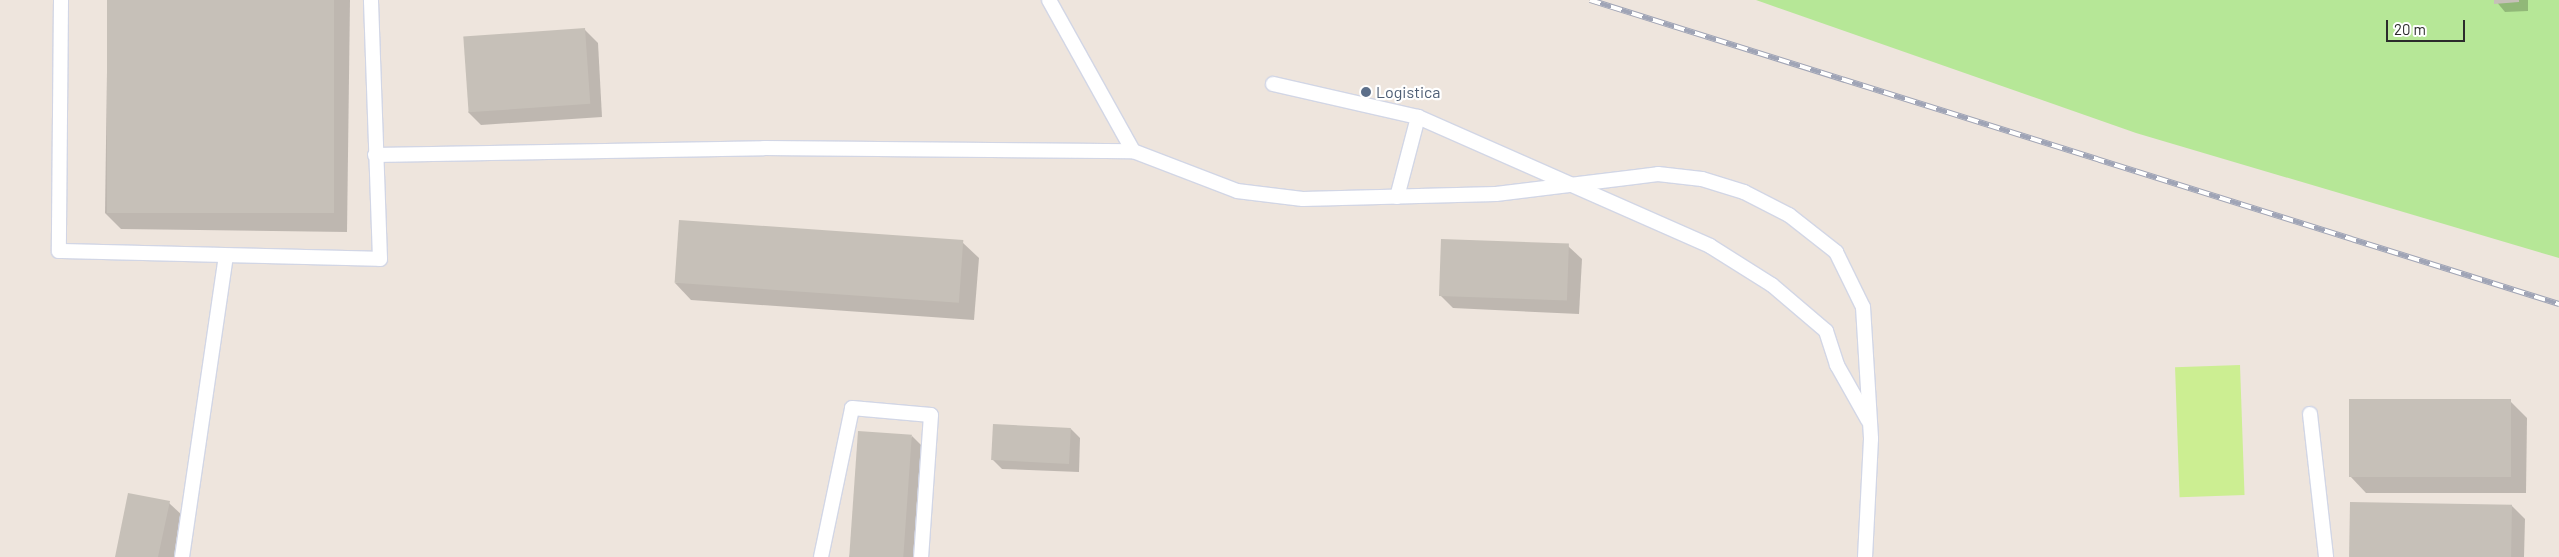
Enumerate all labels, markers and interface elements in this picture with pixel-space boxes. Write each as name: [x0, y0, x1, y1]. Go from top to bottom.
scale bar: [2389, 10, 2468, 42]
text: 20 m: [2394, 20, 2426, 38]
place label: Logistica: [1376, 82, 1441, 102]
marker: Logistica: [1360, 86, 1372, 98]

